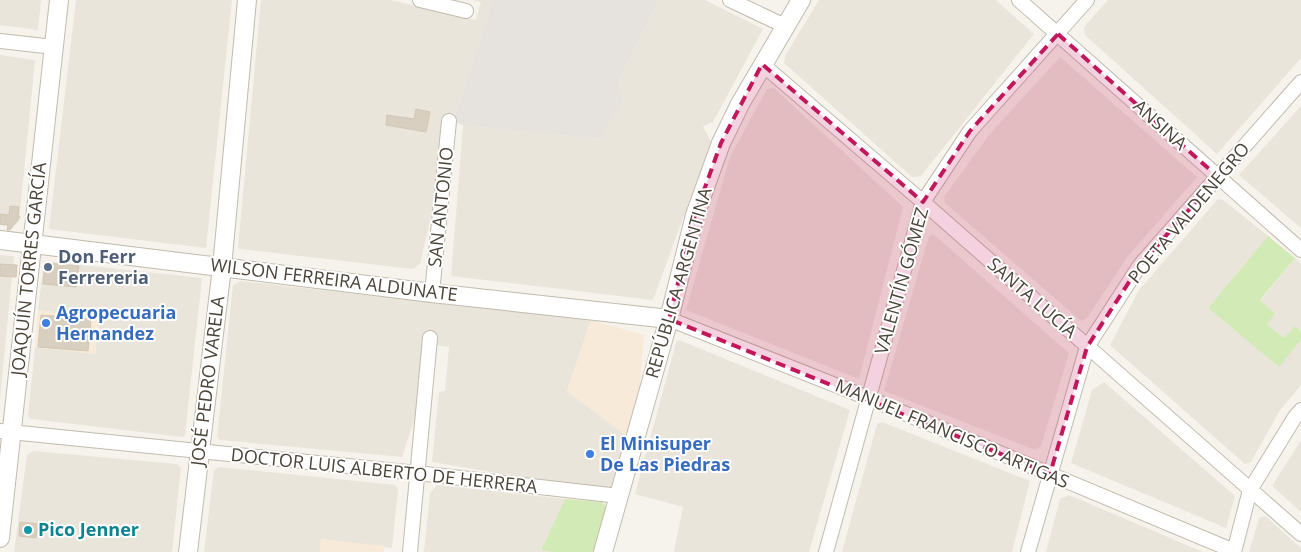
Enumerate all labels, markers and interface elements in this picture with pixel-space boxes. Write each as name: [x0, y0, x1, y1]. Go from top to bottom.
street label: ANSINA: [1129, 94, 1193, 155]
street label: POETA VALDENEGRO: [1122, 137, 1254, 288]
street label: SAN ANTONIO: [422, 146, 458, 268]
street label: JOAQUÍN TORRES GARCÍA: [5, 160, 51, 379]
street label: REPÚBLICA ARGENTINA: [639, 184, 717, 381]
street label: VALENTÍN GÓMEZ: [869, 204, 933, 357]
place label: Don Ferr Ferrereria: [58, 244, 149, 289]
street label: WILSON FERREIRA ALDUNATE: [209, 252, 459, 306]
street label: SANTA LUCÍA: [983, 252, 1083, 343]
marker: Don Ferr Ferrereria: [42, 261, 54, 273]
street label: JOSÉ PEDRO VARELA: [184, 294, 229, 469]
place label: Agropecuaria Hernandez: [56, 300, 176, 345]
marker: Agropecuaria Hernandez: [40, 317, 52, 329]
street label: MANUEL FRANCISCO ARTIGAS: [832, 373, 1073, 493]
place label: El Minisuper De Las Piedras: [600, 431, 730, 476]
street label: DOCTOR LUIS ALBERTO DE HERRERA: [230, 442, 539, 498]
marker: El Minisuper De Las Piedras: [584, 448, 596, 460]
place label: Pico Jenner: [38, 517, 139, 541]
marker: Pico Jenner: [22, 524, 34, 536]

